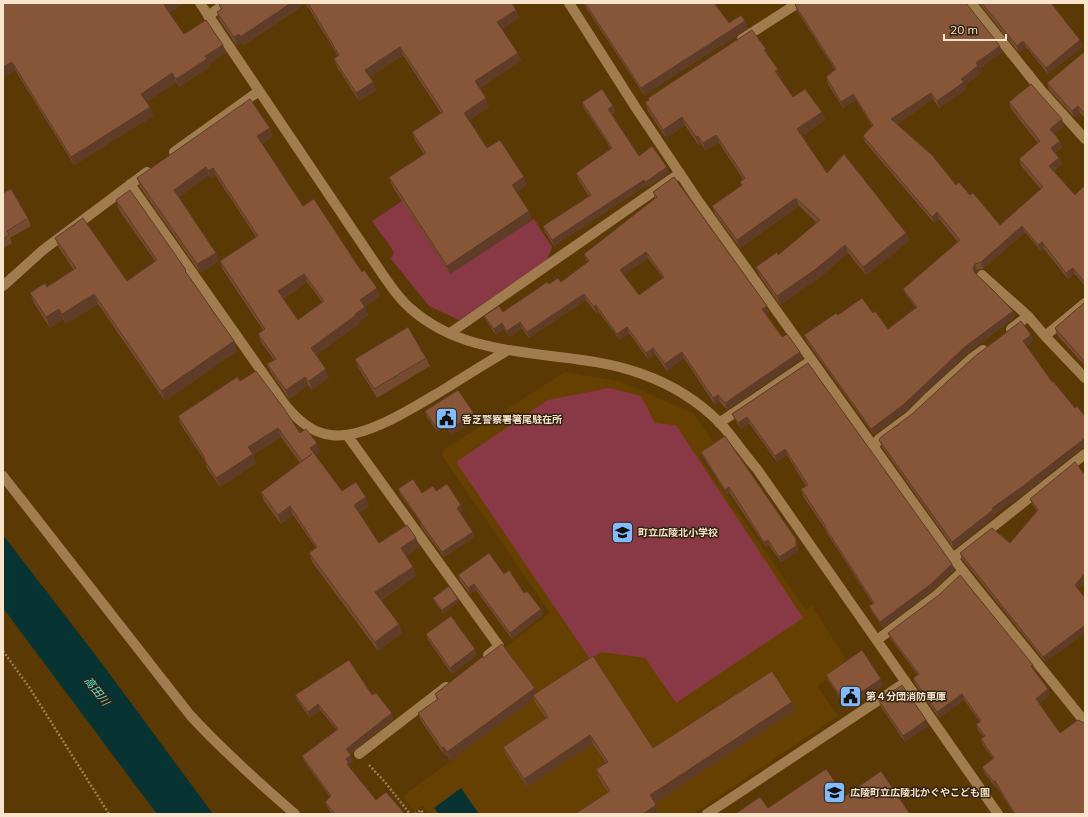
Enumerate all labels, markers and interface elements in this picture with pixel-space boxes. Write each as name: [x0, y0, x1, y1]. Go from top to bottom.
scale bar: [944, 16, 1006, 42]
text: 20 m: [950, 22, 978, 37]
public building icon: 香芝警察署箸尾駐在所: [434, 406, 460, 432]
place label: 香芝警察署箸尾駐在所: [461, 413, 562, 426]
school or university icon: 町立広陵北小学校: [610, 519, 636, 545]
place label: 町立広陵北小学校: [638, 526, 718, 539]
water label: 高田川: [81, 674, 113, 709]
public building icon: 第４分団消防車庫: [838, 683, 864, 709]
place label: 第４分団消防車庫: [866, 690, 946, 703]
school or university icon: 広陵町立広陵北かぐやこども園: [821, 779, 847, 805]
place label: 広陵町立広陵北かぐやこども園: [850, 786, 990, 799]

